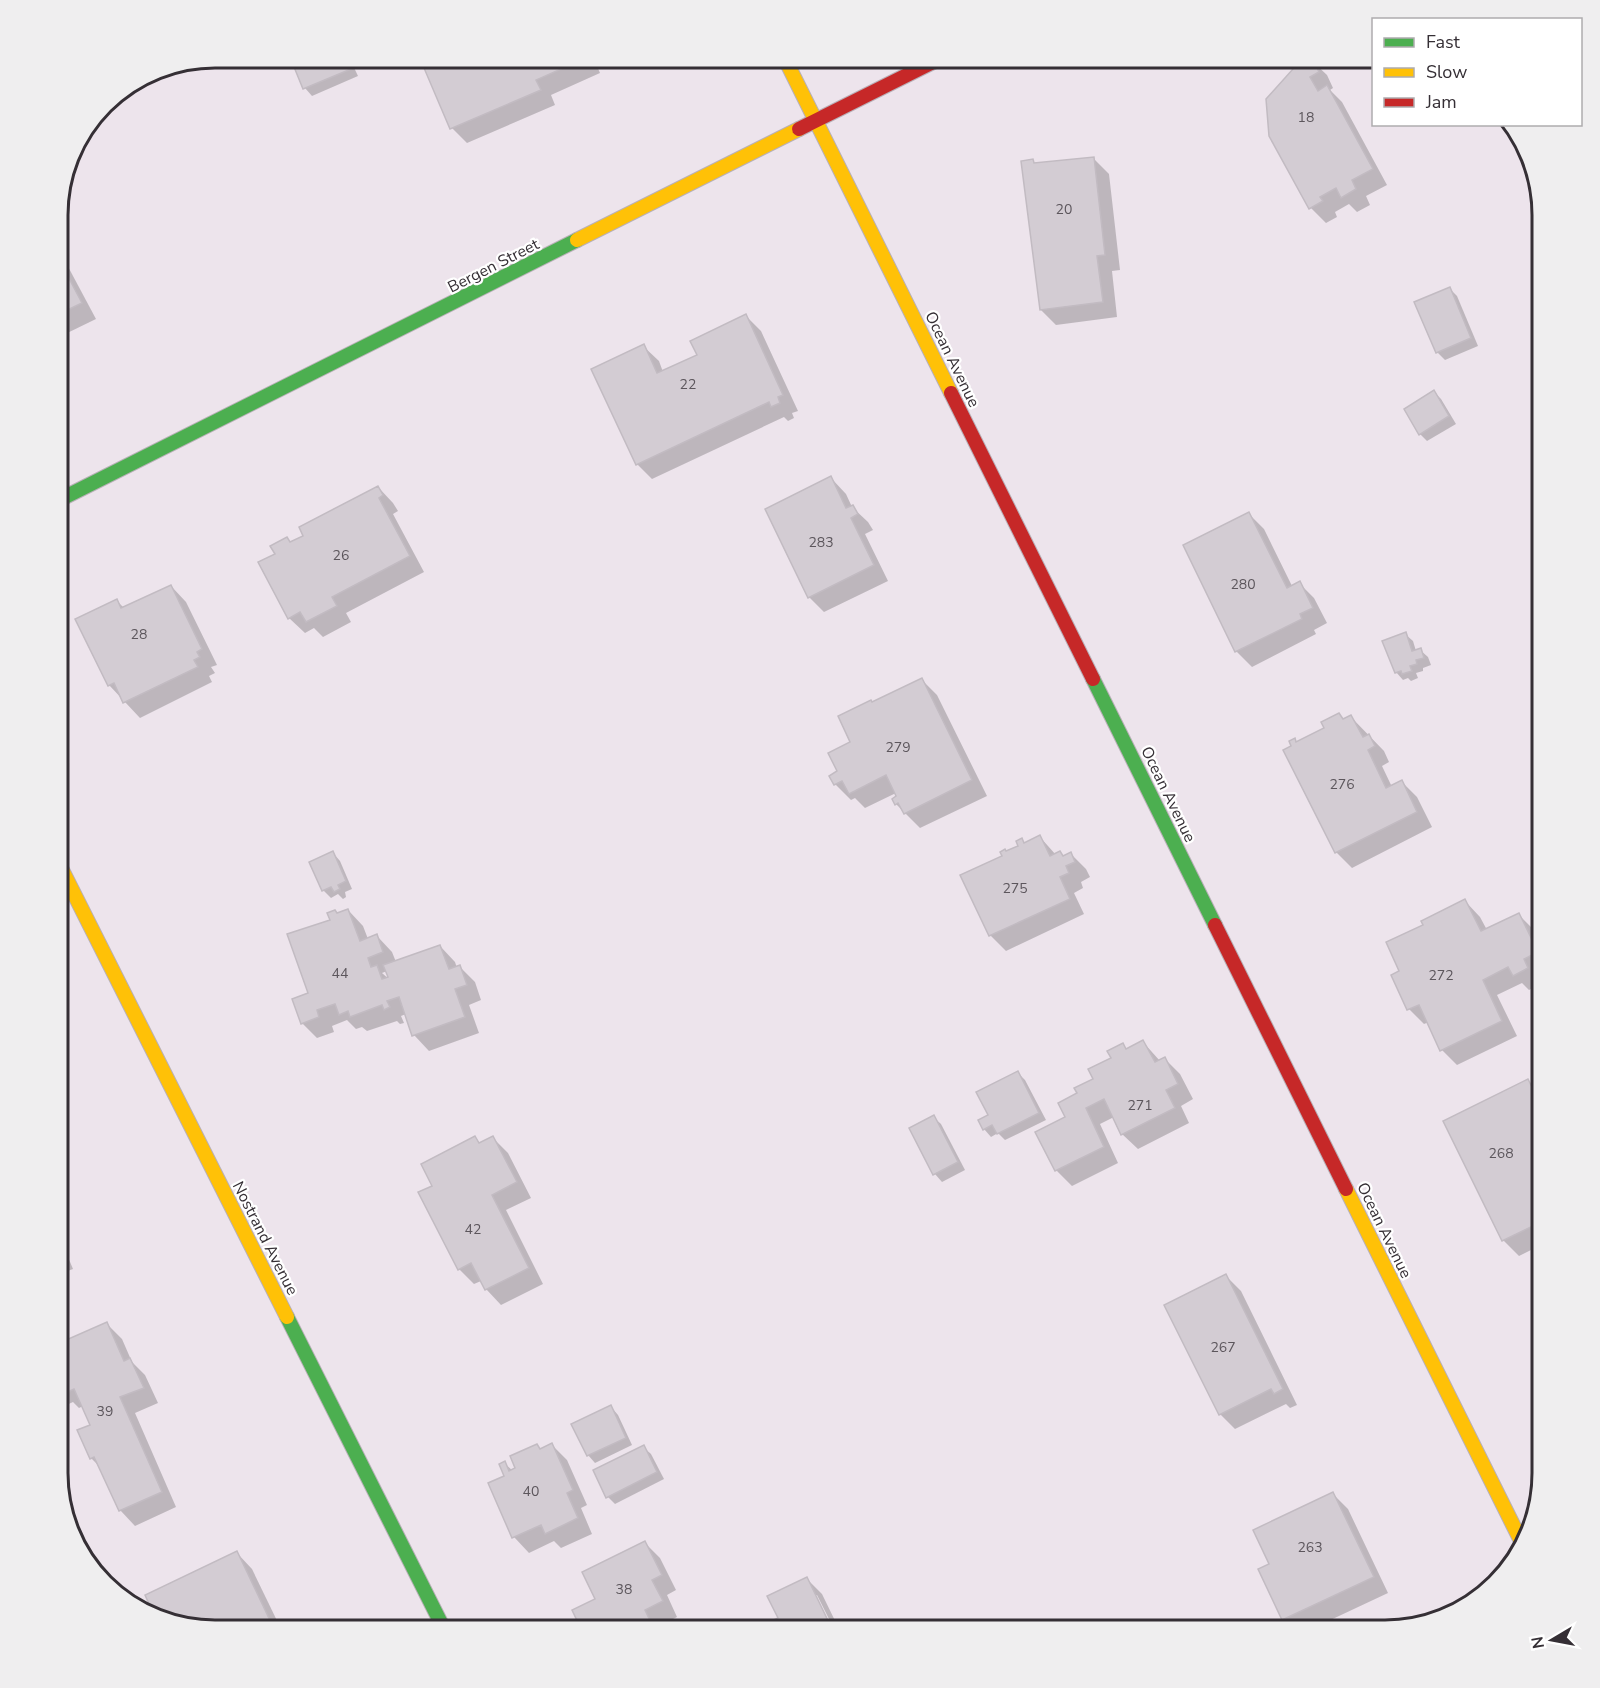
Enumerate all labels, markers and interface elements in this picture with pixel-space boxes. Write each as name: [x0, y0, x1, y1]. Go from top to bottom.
legend: [1372, 18, 1582, 126]
text: Fast: [1426, 30, 1461, 54]
text: Slow: [1426, 60, 1467, 84]
text: Jam: [1425, 90, 1457, 114]
house number: 18: [1298, 108, 1314, 127]
house number: 20: [1056, 200, 1072, 219]
street label: Bergen Street: [444, 233, 543, 298]
street label: Ocean Avenue: [919, 308, 985, 411]
house number: 22: [680, 375, 696, 394]
house number: 283: [808, 533, 834, 552]
house number: 26: [333, 546, 349, 565]
house number: 280: [1230, 575, 1256, 594]
house number: 28: [131, 625, 147, 644]
house number: 279: [885, 738, 911, 757]
street label: Ocean Avenue: [1135, 743, 1201, 846]
house number: 276: [1329, 775, 1355, 794]
house number: 275: [1002, 879, 1028, 898]
house number: 44: [332, 964, 348, 983]
house number: 272: [1428, 966, 1454, 985]
house number: 271: [1127, 1096, 1153, 1115]
house number: 268: [1488, 1144, 1514, 1163]
street label: Nostrand Avenue: [227, 1178, 303, 1299]
street label: Ocean Avenue: [1351, 1179, 1417, 1282]
house number: 42: [465, 1220, 481, 1239]
house number: 267: [1210, 1338, 1236, 1357]
house number: 39: [97, 1402, 113, 1421]
house number: 40: [523, 1482, 539, 1501]
house number: 263: [1297, 1538, 1323, 1557]
house number: 38: [616, 1580, 632, 1599]
north arrow: [1522, 1610, 1582, 1670]
text: N: [1526, 1635, 1550, 1650]

